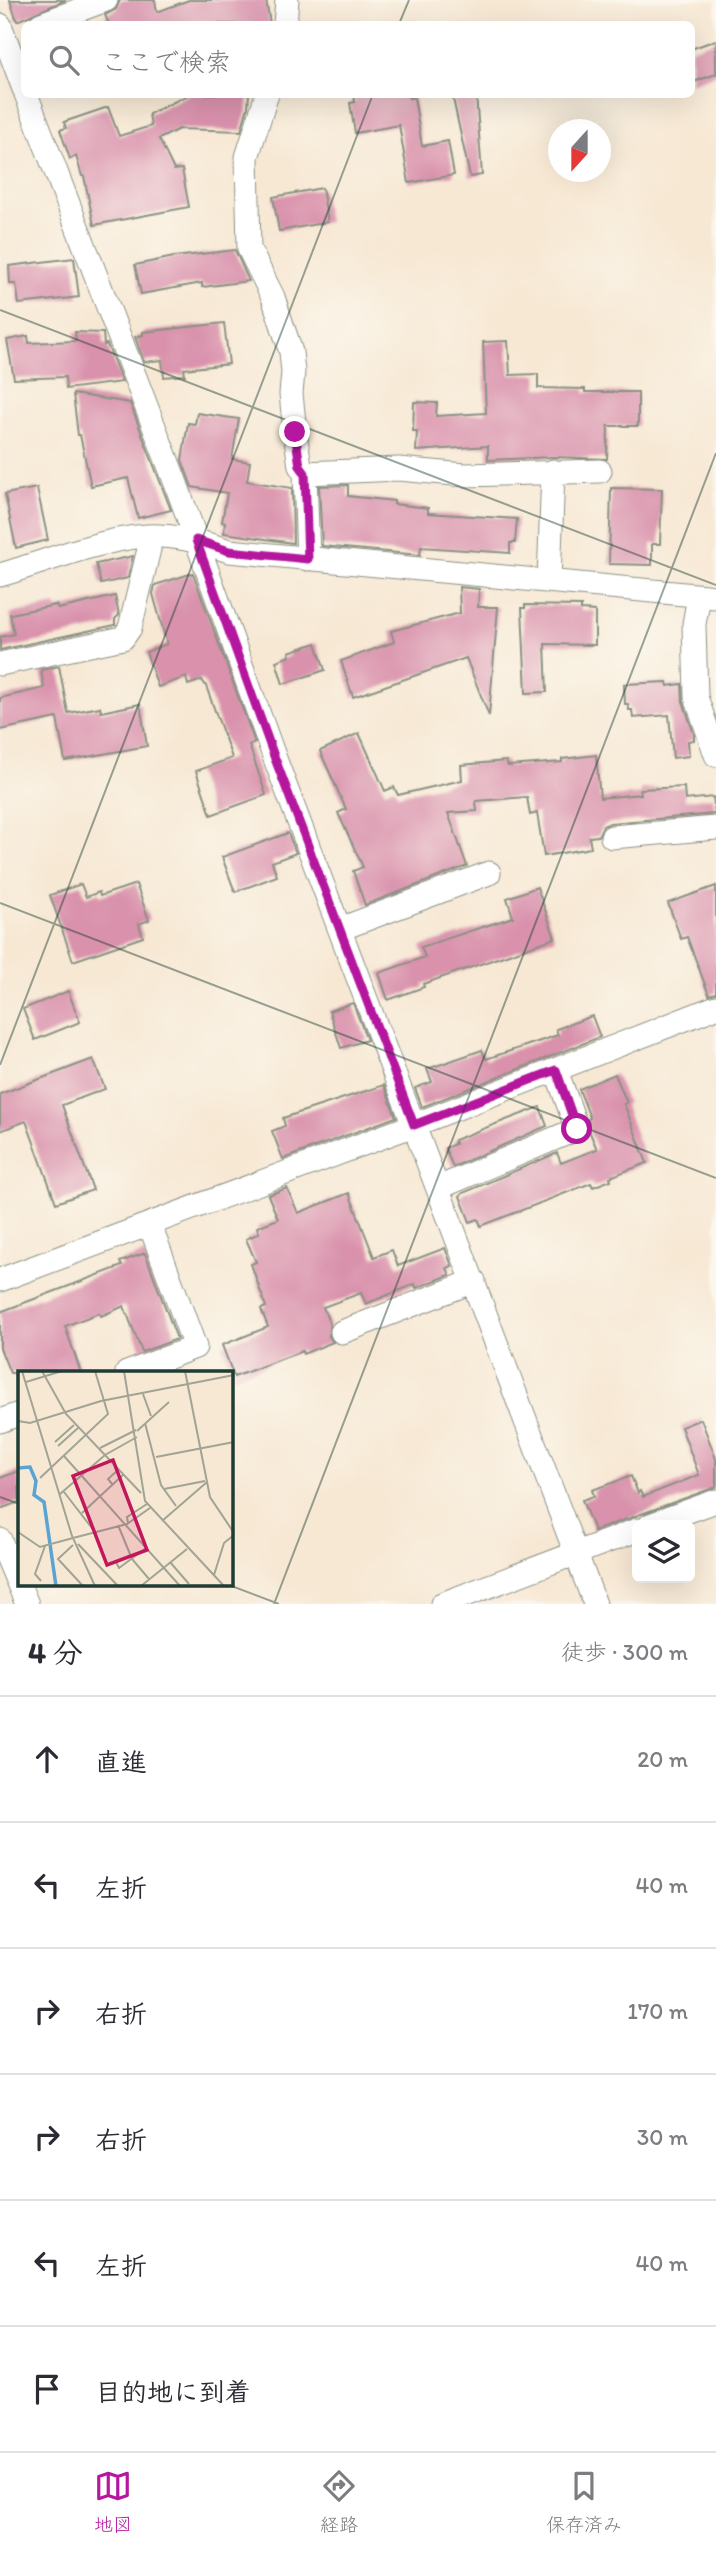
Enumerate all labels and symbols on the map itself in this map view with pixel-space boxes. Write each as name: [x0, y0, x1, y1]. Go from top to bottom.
north arrow: [548, 119, 611, 182]
route end: [279, 416, 310, 447]
route start: [561, 1113, 592, 1144]
inset map: [18, 1371, 233, 1587]

